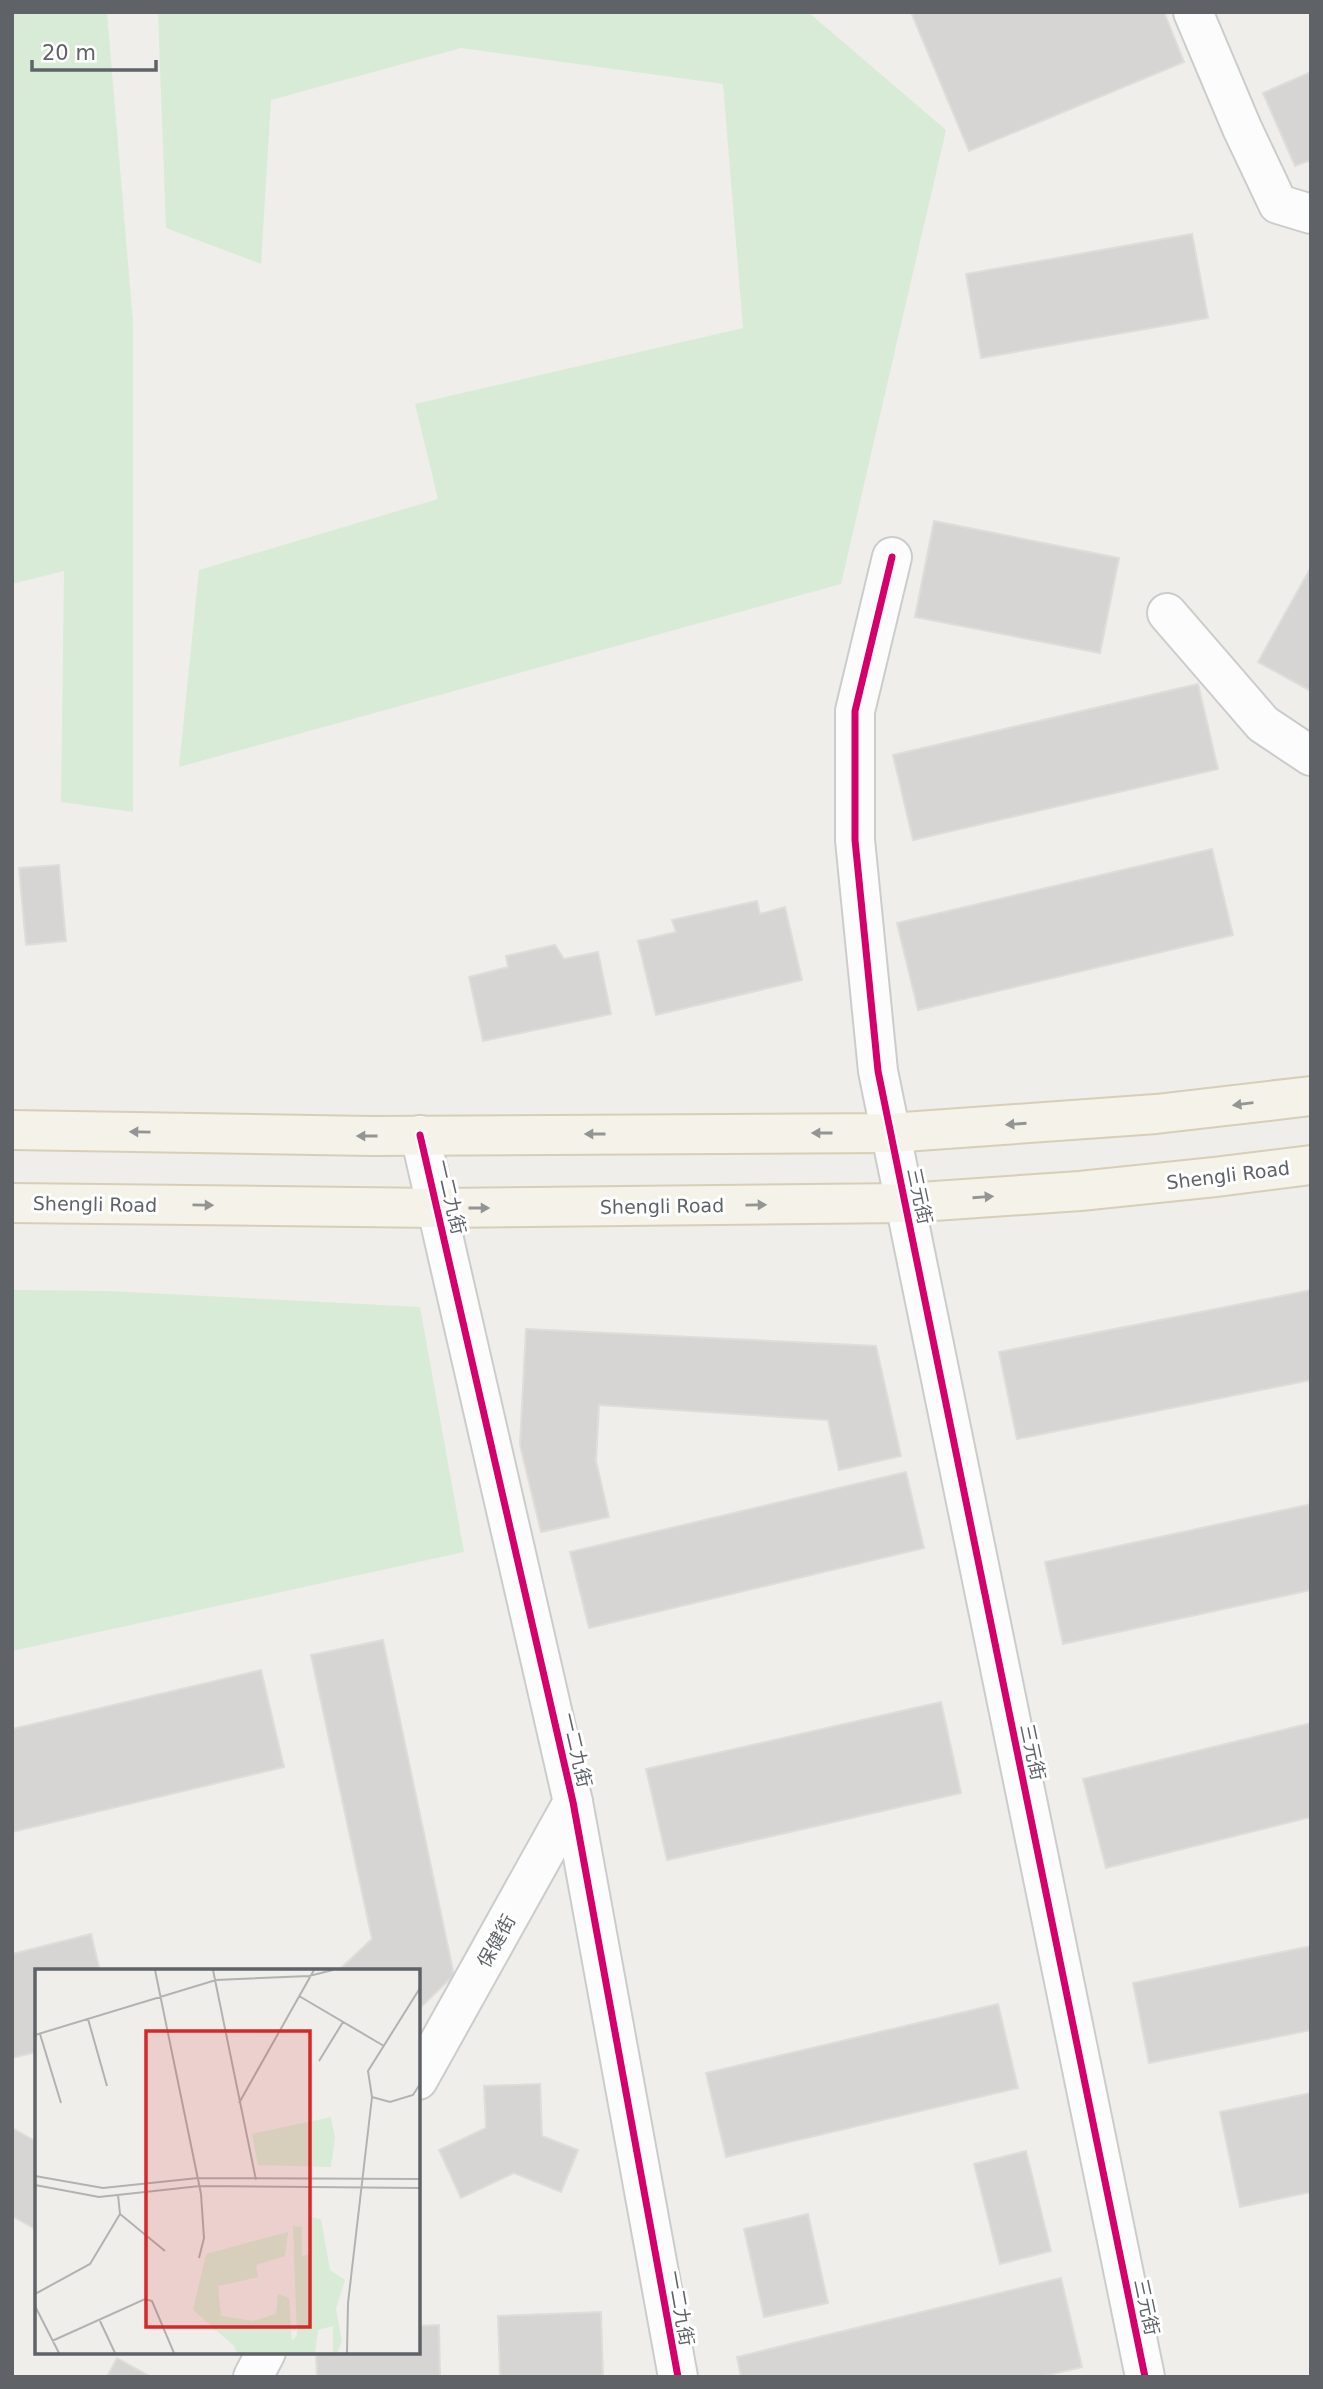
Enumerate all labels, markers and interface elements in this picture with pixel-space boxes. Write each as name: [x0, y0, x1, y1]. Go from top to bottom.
scale bar: [32, 28, 156, 72]
text: 20 m: [42, 41, 96, 65]
one-way arrow: [1232, 1098, 1254, 1109]
one-way arrow: [1005, 1119, 1027, 1130]
one-way arrow: [128, 1126, 150, 1138]
one-way arrow: [583, 1128, 605, 1140]
one-way arrow: [811, 1128, 833, 1139]
one-way arrow: [356, 1130, 378, 1142]
street label: 一二九街: [432, 1157, 470, 1237]
street label: Shengli Road: [1165, 1157, 1291, 1193]
street label: 三元街: [903, 1166, 937, 1226]
street label: Shengli Road: [33, 1192, 157, 1216]
one-way arrow: [972, 1192, 994, 1203]
street label: Shengli Road: [600, 1194, 724, 1218]
one-way arrow: [192, 1199, 214, 1211]
one-way arrow: [745, 1199, 767, 1211]
one-way arrow: [469, 1202, 491, 1214]
street label: 一二九街: [558, 1710, 596, 1790]
street label: 三元街: [1016, 1722, 1050, 1782]
street label: 保健街: [473, 1911, 519, 1971]
inset map: [35, 1969, 420, 2354]
street label: 一二九街: [664, 2269, 698, 2347]
street label: 三元街: [1130, 2277, 1164, 2337]

